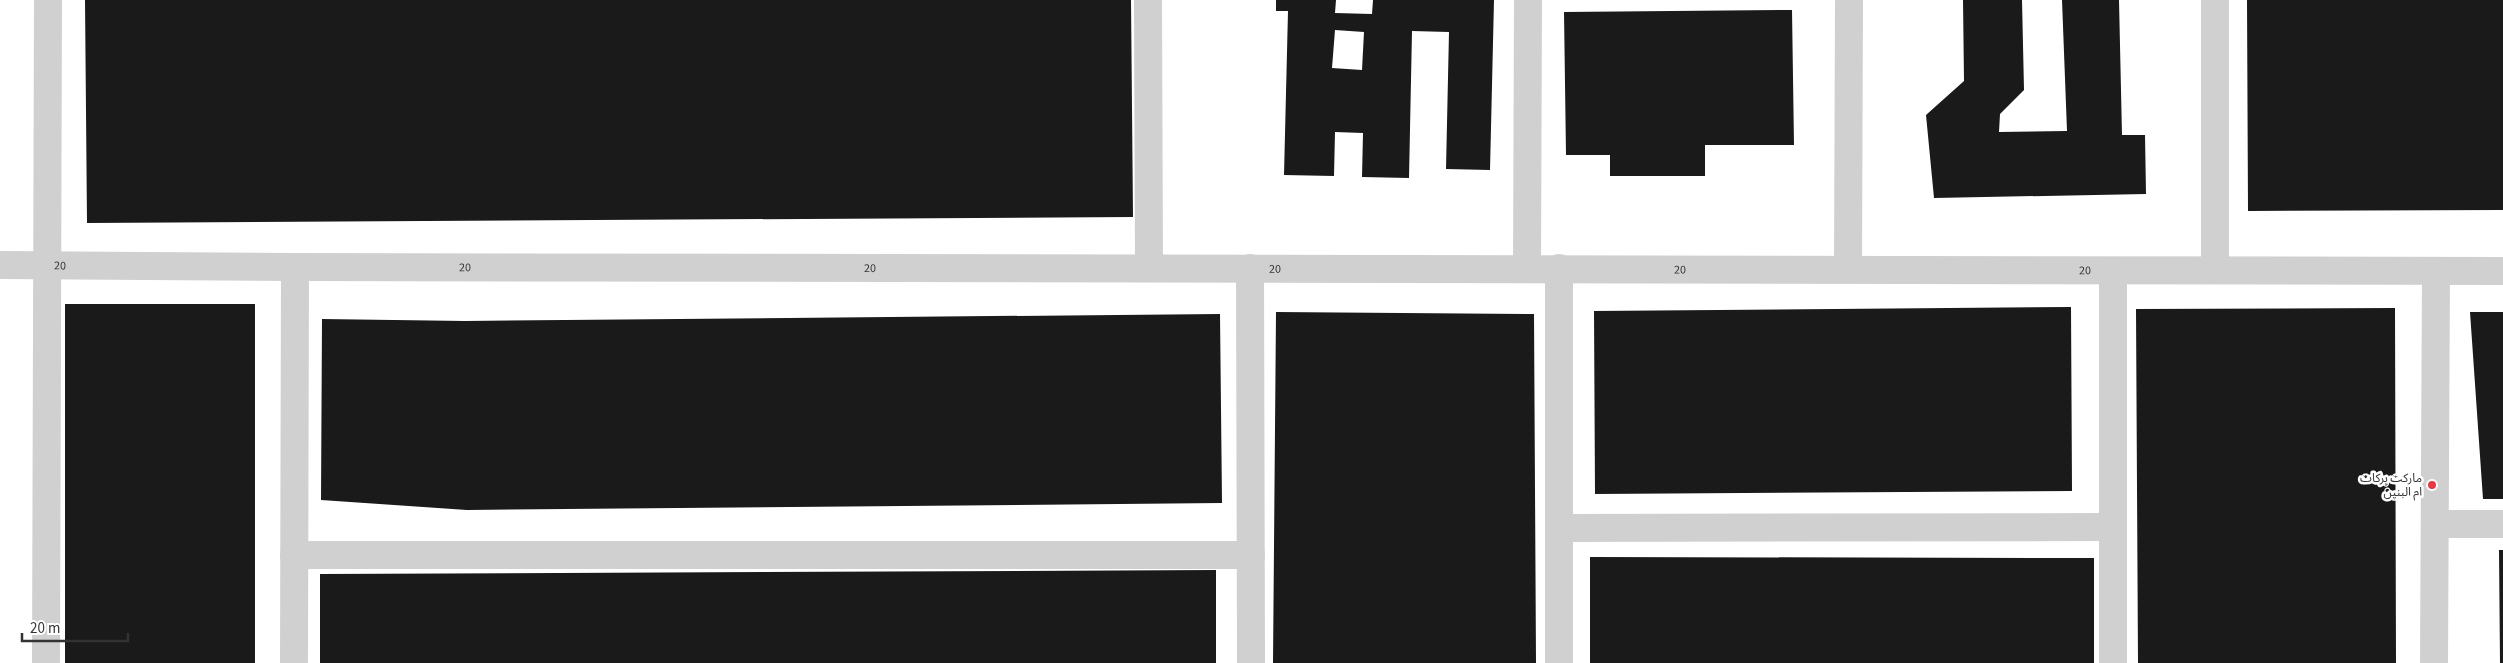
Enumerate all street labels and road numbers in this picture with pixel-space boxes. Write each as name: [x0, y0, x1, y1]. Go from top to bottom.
street label: 20: [54, 257, 66, 274]
street label: 20: [459, 259, 471, 276]
street label: 20: [864, 260, 876, 277]
street label: 20: [1269, 261, 1281, 278]
street label: 20: [1674, 261, 1686, 279]
street label: 20: [2079, 262, 2091, 279]

